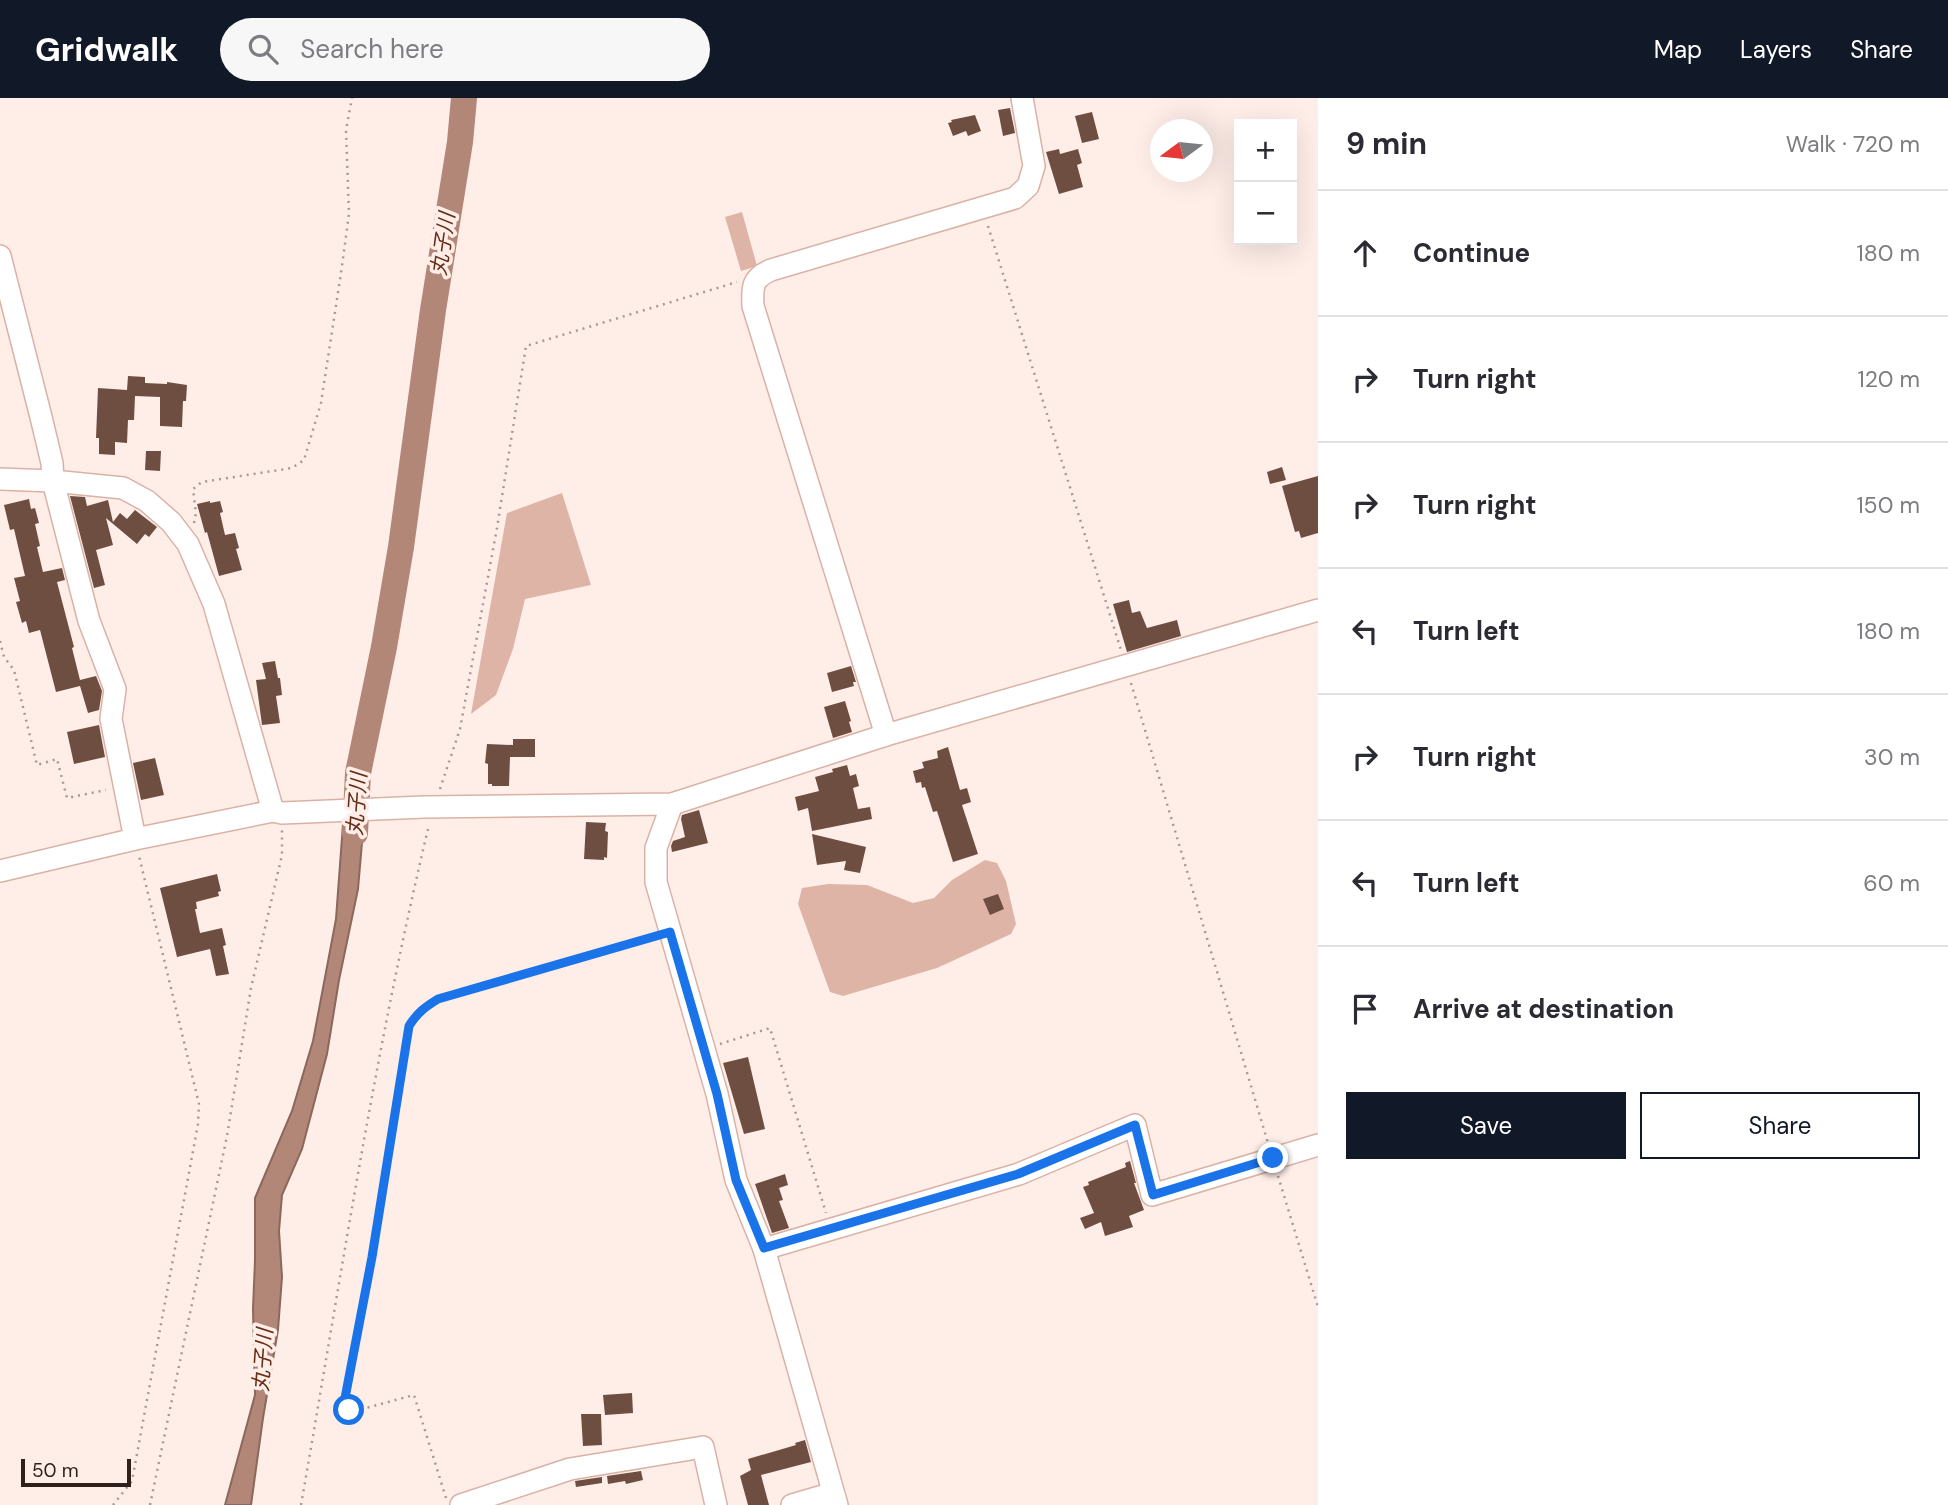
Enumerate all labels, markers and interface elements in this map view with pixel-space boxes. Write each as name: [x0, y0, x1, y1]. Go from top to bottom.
search box: [220, 18, 710, 81]
text: Gridwalk: [35, 28, 178, 71]
icon: search: [244, 30, 282, 68]
text: Search here: [300, 32, 444, 66]
text: Map: [1654, 34, 1702, 65]
text: Layers: [1740, 34, 1812, 65]
text: Share: [1850, 34, 1913, 65]
north arrow: [1150, 119, 1213, 182]
map controls: [1234, 119, 1297, 245]
button: +: [1234, 119, 1297, 182]
text: 9 min: [1346, 124, 1427, 163]
text: Walk · 720 m: [1786, 129, 1920, 159]
button: −: [1234, 182, 1297, 245]
water label: 丸子川: [425, 209, 462, 277]
icon: ahead: [1346, 234, 1384, 272]
text: Continue: [1413, 236, 1530, 270]
text: 180 m: [1856, 238, 1920, 268]
icon: right: [1346, 360, 1384, 398]
text: Turn right: [1413, 362, 1537, 396]
text: 120 m: [1857, 364, 1920, 394]
icon: right: [1346, 486, 1384, 524]
text: Turn right: [1413, 488, 1537, 522]
text: 150 m: [1856, 490, 1920, 520]
icon: left: [1346, 612, 1384, 650]
text: Turn left: [1413, 614, 1520, 648]
text: 180 m: [1856, 616, 1920, 646]
icon: right: [1346, 738, 1384, 776]
text: Turn right: [1413, 740, 1537, 774]
text: 30 m: [1864, 742, 1920, 772]
water label: 丸子川: [341, 770, 373, 836]
icon: left: [1346, 864, 1384, 902]
text: Turn left: [1413, 866, 1520, 900]
text: 60 m: [1863, 868, 1920, 898]
icon: arrive: [1346, 990, 1384, 1028]
text: Arrive at destination: [1413, 992, 1674, 1026]
button: Save: [1346, 1092, 1626, 1159]
button: Share: [1640, 1092, 1920, 1159]
route end: [1257, 1142, 1288, 1173]
water label: 丸子川: [247, 1326, 279, 1392]
route start: [333, 1394, 364, 1425]
scale bar: [21, 1456, 131, 1488]
text: 50 m: [32, 1458, 79, 1483]

